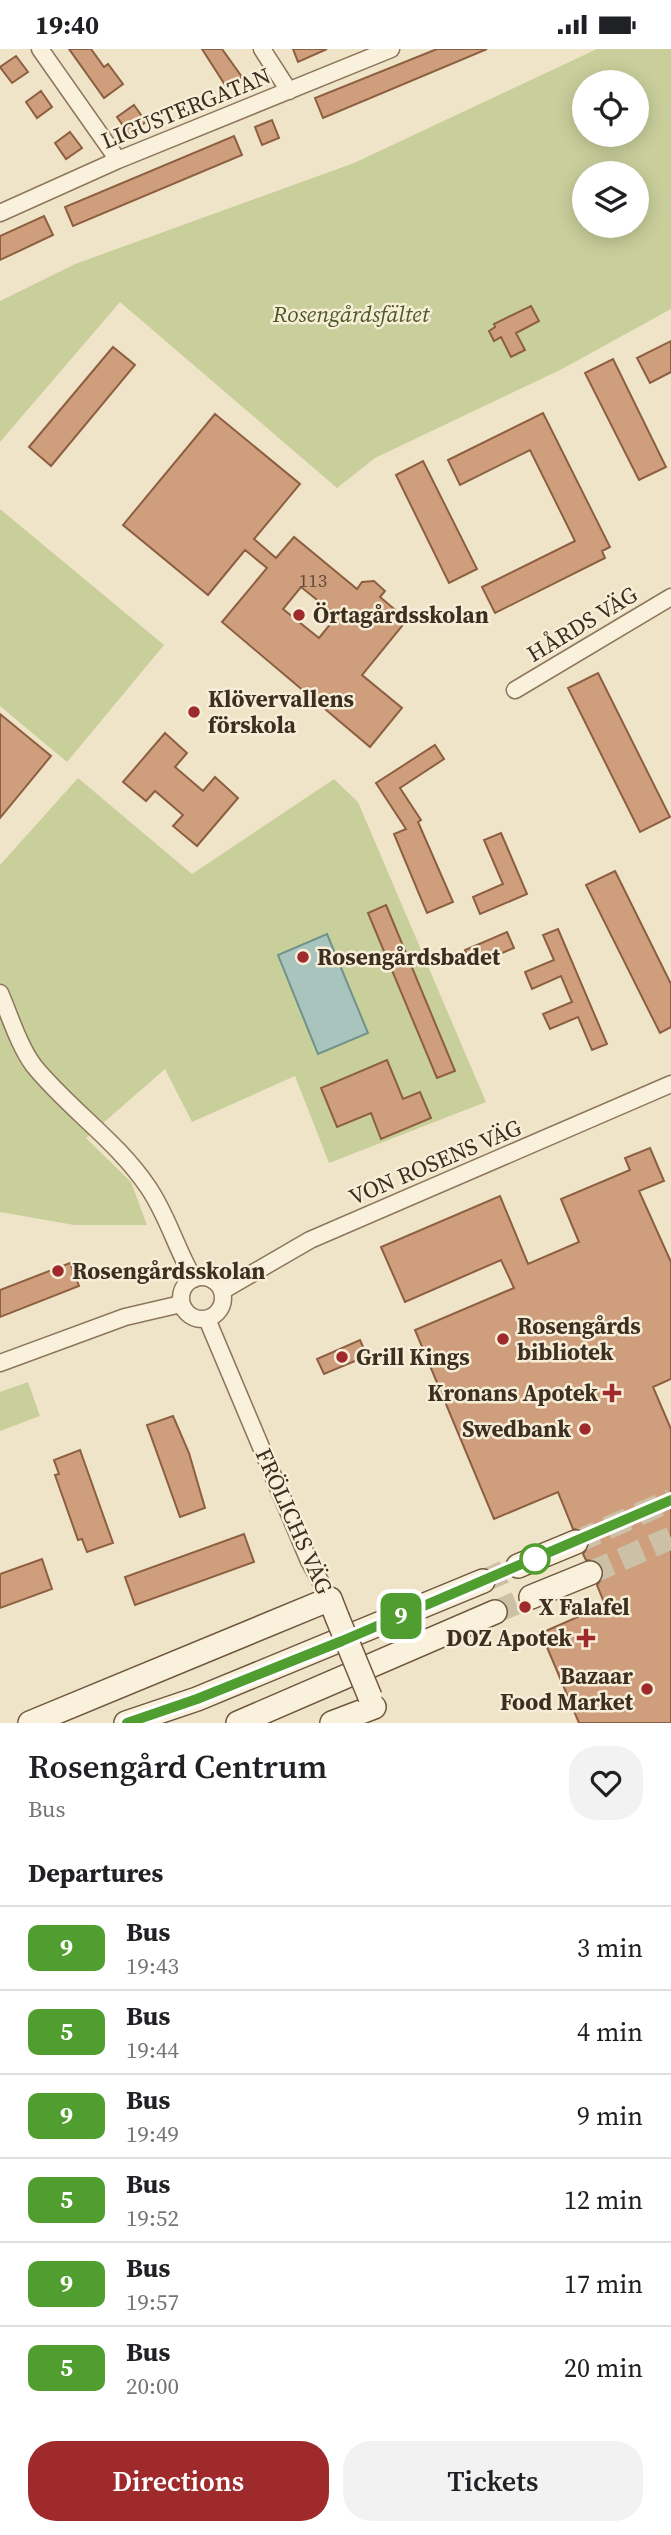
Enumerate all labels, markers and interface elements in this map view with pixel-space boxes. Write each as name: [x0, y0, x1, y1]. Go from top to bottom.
text: 19:40: [35, 7, 99, 43]
street label: LIGUSTERGATAN: [96, 59, 276, 157]
map controls: [572, 70, 649, 238]
button: locate: [572, 70, 649, 147]
button: layers: [572, 161, 649, 238]
park label: Rosengårdsfältet: [272, 298, 431, 330]
house number: 113: [299, 567, 327, 593]
street label: HÅRDS VÄG: [521, 578, 644, 670]
place label: Örtagårdsskolan: [313, 599, 489, 631]
marker: Örtagårdsskolan: [291, 607, 307, 623]
place label: Klövervallens förskola: [208, 683, 354, 741]
marker: Klövervallens förskola: [186, 704, 202, 720]
place label: Rosengårdsbadet: [317, 941, 501, 973]
marker: Rosengårdsbadet: [295, 949, 311, 965]
street label: VON ROSENS VÄG: [344, 1111, 526, 1213]
place label: Rosengårdsskolan: [72, 1255, 266, 1287]
marker: Rosengårdsskolan: [50, 1263, 66, 1279]
place label: Rosengårds bibliotek: [517, 1310, 641, 1368]
marker: Rosengårds bibliotek: [495, 1331, 511, 1347]
place label: Grill Kings: [356, 1341, 470, 1373]
marker: Grill Kings: [334, 1349, 350, 1365]
place label: Kronans Apotek: [427, 1377, 598, 1409]
marker: Kronans Apotek: [604, 1385, 620, 1401]
place label: Swedbank: [462, 1413, 571, 1445]
marker: Swedbank: [577, 1421, 593, 1437]
street label: FRÖLICHS VÄG: [248, 1443, 341, 1599]
unlabelled marker: [520, 1544, 550, 1574]
place label: X Falafel: [539, 1591, 630, 1623]
line badge: 9: [378, 1593, 424, 1639]
text: 9: [394, 1599, 408, 1632]
marker: X Falafel: [517, 1599, 533, 1615]
place label: DOZ Apotek: [446, 1622, 572, 1654]
marker: DOZ Apotek: [578, 1630, 594, 1646]
place label: Bazaar Food Market: [500, 1660, 634, 1718]
marker: Bazaar Food Market: [639, 1681, 655, 1697]
text: Rosengård Centrum: [28, 1744, 327, 1789]
button: heart: [569, 1746, 643, 1820]
text: Bus: [28, 1793, 65, 1825]
text: Departures: [28, 1855, 163, 1891]
text: Bus: [126, 1914, 170, 1950]
text: 3 min: [577, 1930, 643, 1966]
text: 9: [60, 1931, 73, 1964]
text: 19:43: [126, 1950, 179, 1982]
text: Bus: [126, 1998, 170, 2034]
text: 4 min: [577, 2014, 643, 2050]
text: 5: [60, 2015, 73, 2048]
text: 19:44: [126, 2034, 179, 2066]
text: Bus: [126, 2082, 170, 2118]
text: 9 min: [577, 2098, 643, 2134]
text: 9: [60, 2099, 73, 2132]
text: 19:49: [126, 2118, 179, 2150]
text: Bus: [126, 2166, 170, 2202]
text: 12 min: [564, 2182, 643, 2218]
text: 5: [60, 2183, 73, 2216]
text: 19:52: [126, 2202, 179, 2234]
text: Bus: [126, 2250, 170, 2286]
text: 17 min: [564, 2266, 643, 2302]
text: 9: [60, 2267, 73, 2300]
text: 19:57: [126, 2286, 179, 2318]
text: Bus: [126, 2334, 170, 2370]
text: 20 min: [564, 2350, 643, 2386]
text: 5: [60, 2351, 73, 2384]
text: 20:00: [126, 2370, 179, 2402]
button: Directions: [28, 2441, 329, 2521]
button: Tickets: [343, 2441, 643, 2521]

